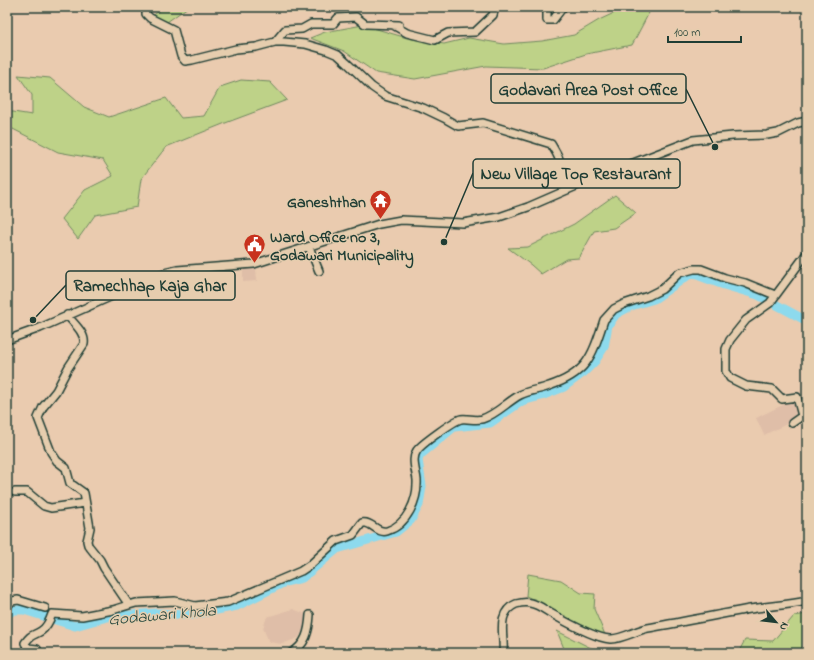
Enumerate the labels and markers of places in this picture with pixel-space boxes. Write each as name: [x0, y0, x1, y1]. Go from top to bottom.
callout: Godavari Area Post Office: [491, 74, 686, 103]
callout: New Village Top Restaurant: [473, 159, 680, 188]
temple icon: Ganeshthan: [368, 188, 394, 221]
place label: Ganeshthan: [287, 191, 366, 215]
place label: Ward Office no 3, Godawari Municipality: [270, 226, 414, 269]
public building icon: Ward Office no 3, Godawari Municipality: [241, 232, 267, 265]
callout: Ramechhap Kaja Ghar: [66, 271, 235, 300]

